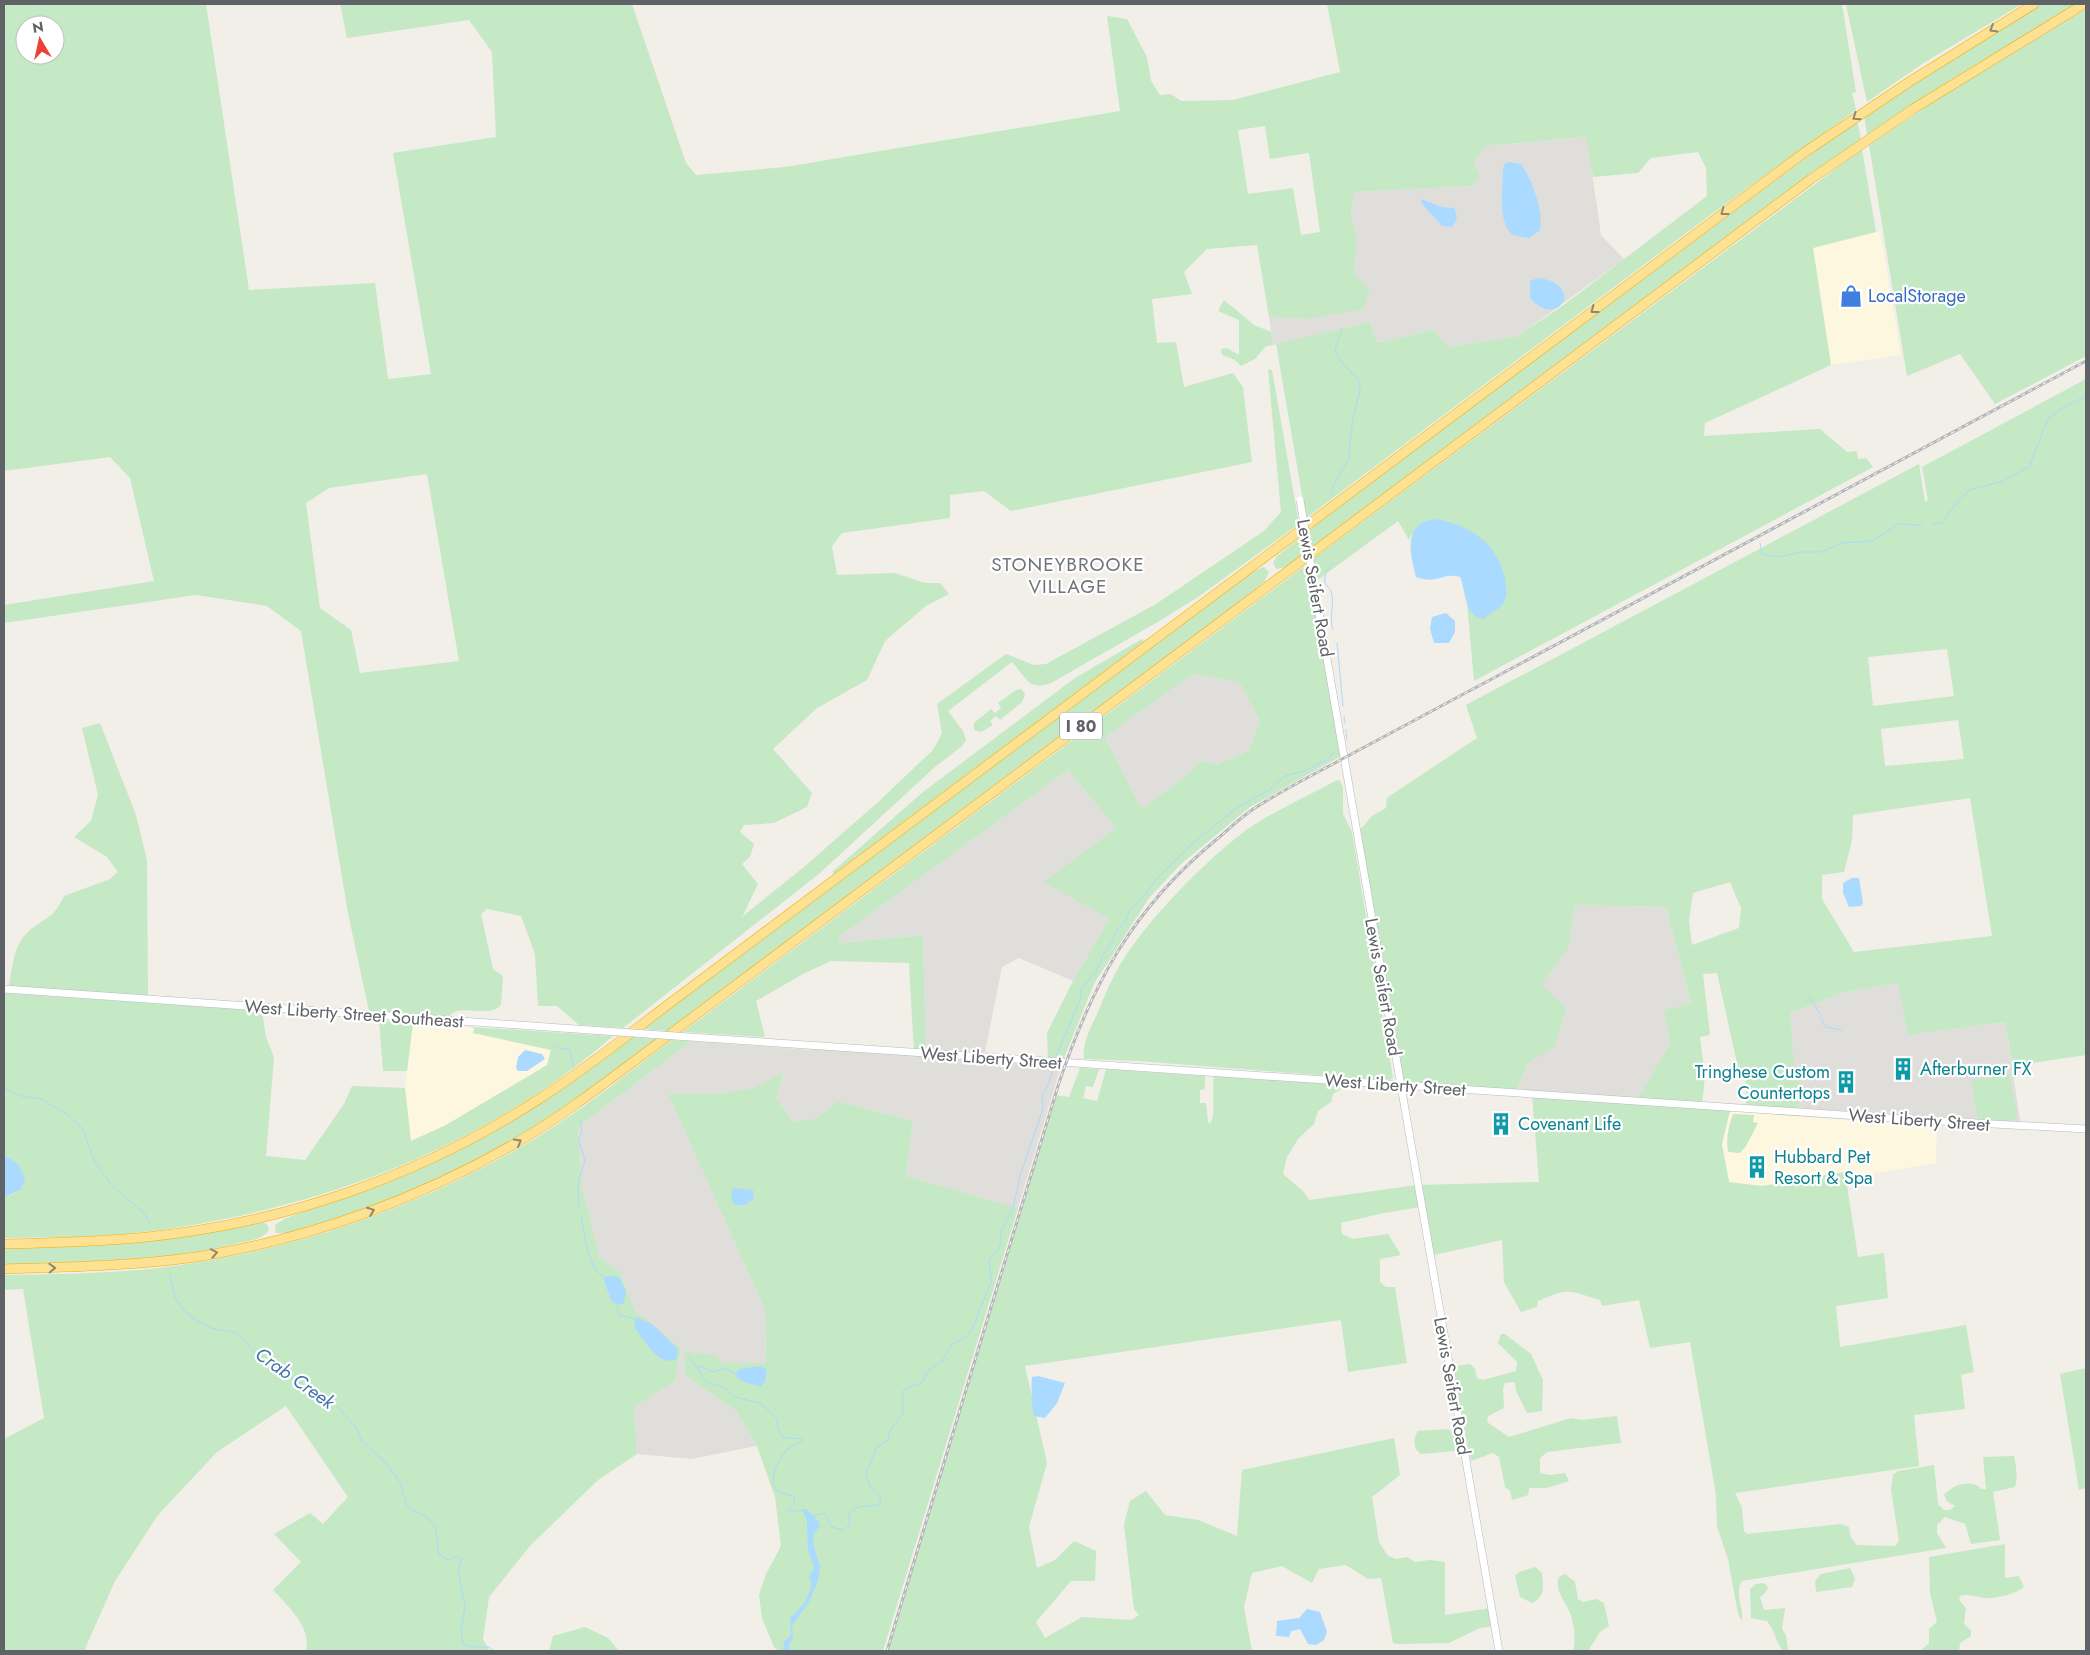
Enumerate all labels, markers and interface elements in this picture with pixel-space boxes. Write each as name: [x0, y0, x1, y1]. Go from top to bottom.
north arrow: [15, 15, 65, 65]
text: N: [31, 16, 45, 38]
one-way arrow: [1989, 23, 1998, 32]
one-way arrow: [1852, 111, 1862, 120]
one-way arrow: [1720, 206, 1730, 215]
shop icon: LocalStorage: [1838, 283, 1864, 309]
place label: LocalStorage: [1868, 283, 1966, 309]
one-way arrow: [1591, 304, 1600, 312]
street label: Lewis Seifert Road: [1290, 517, 1340, 659]
district label: STONEYBROOKE VILLAGE: [991, 551, 1145, 600]
road number: I 80: [1060, 712, 1102, 739]
street label: Lewis Seifert Road: [1358, 916, 1408, 1058]
street label: West Liberty Street Southeast: [244, 993, 465, 1035]
street label: West Liberty Street: [919, 1040, 1063, 1076]
building icon: Afterburner FX: [1890, 1056, 1916, 1082]
place label: Afterburner FX: [1920, 1056, 2031, 1082]
place label: Tringhese Custom Countertops: [1695, 1059, 1830, 1106]
street label: West Liberty Street: [1323, 1067, 1467, 1103]
building icon: Tringhese Custom Countertops: [1833, 1069, 1859, 1095]
street label: West Liberty Street: [1847, 1102, 1991, 1138]
building icon: Covenant Life: [1488, 1111, 1514, 1137]
place label: Covenant Life: [1518, 1111, 1621, 1137]
one-way arrow: [512, 1138, 521, 1148]
place label: Hubbard Pet Resort & Spa: [1774, 1144, 1873, 1191]
building icon: Hubbard Pet Resort & Spa: [1744, 1154, 1770, 1180]
one-way arrow: [366, 1207, 375, 1217]
one-way arrow: [210, 1248, 219, 1259]
one-way arrow: [49, 1262, 57, 1273]
street label: Lewis Seifert Road: [1427, 1315, 1477, 1457]
water label: Crab Creek: [250, 1341, 341, 1416]

